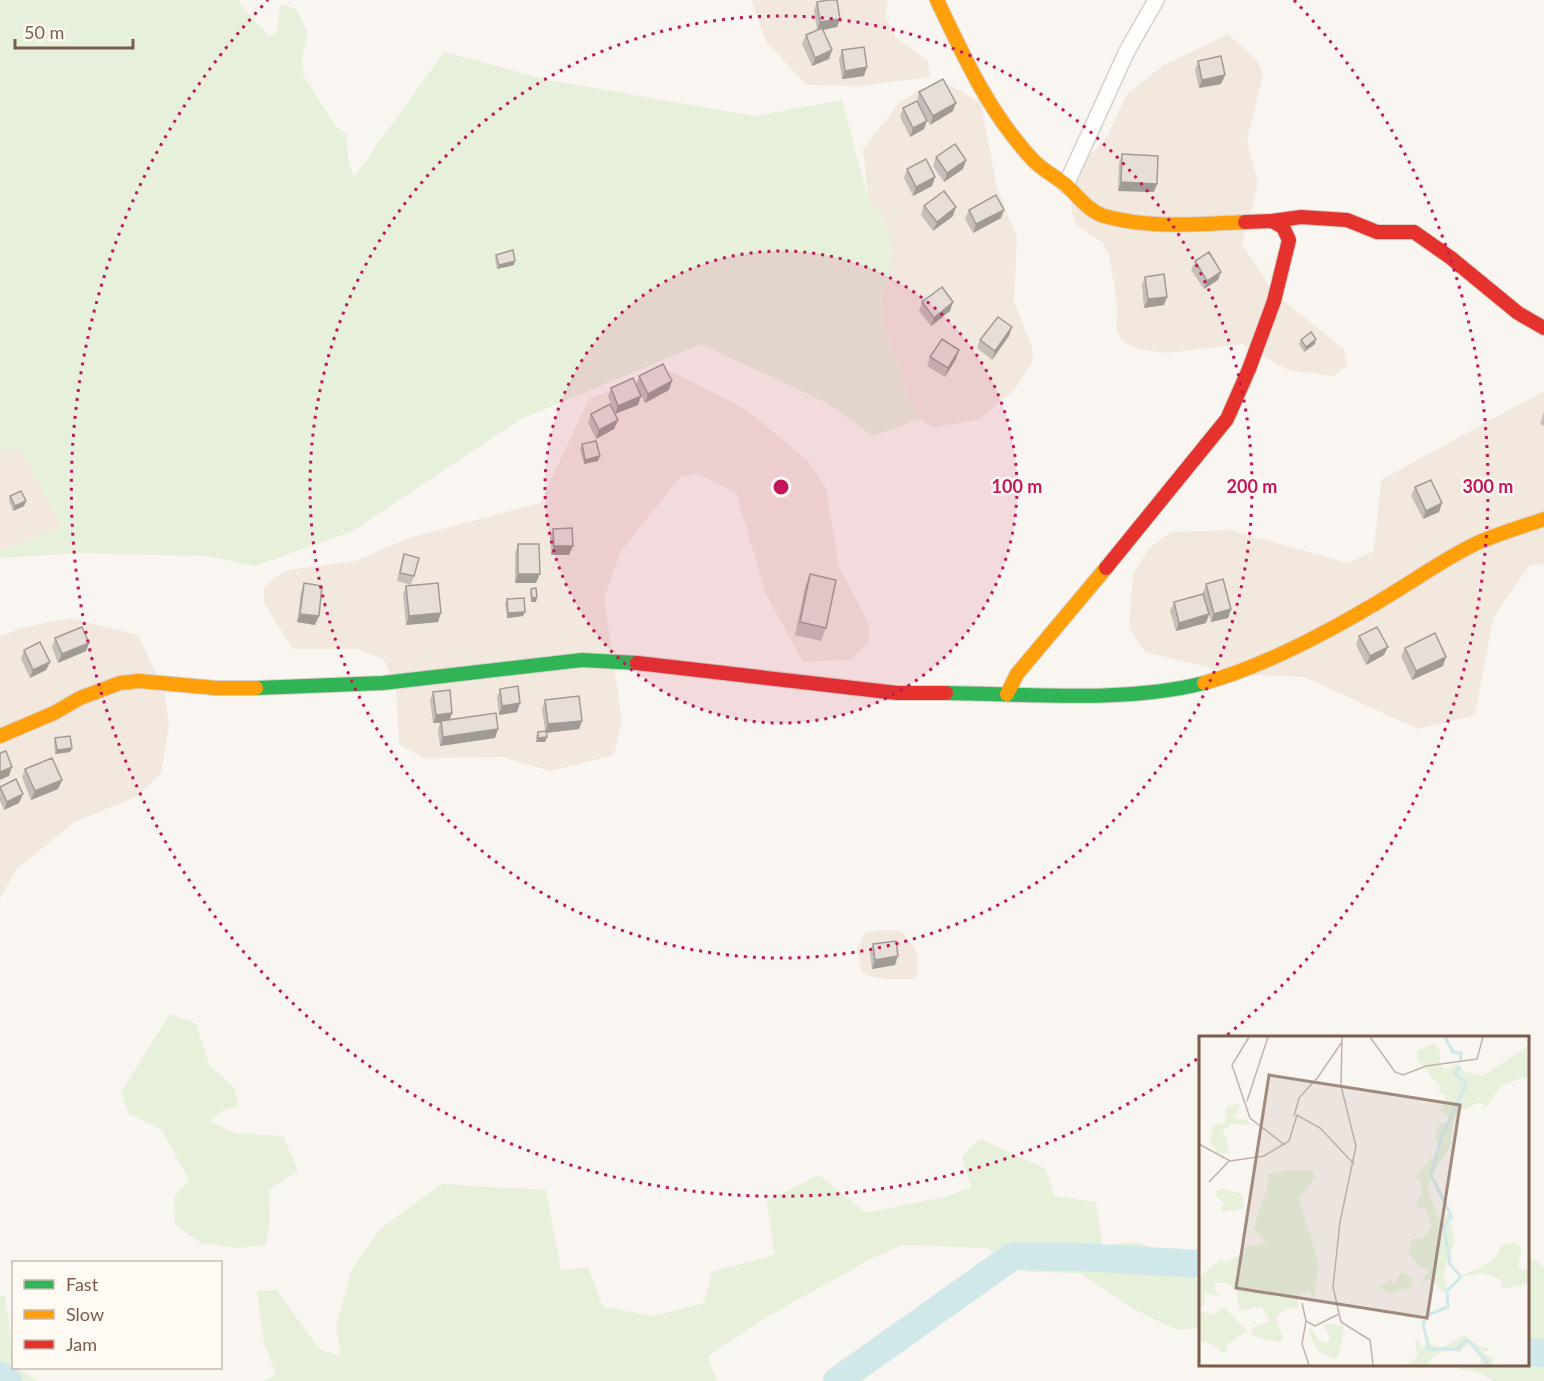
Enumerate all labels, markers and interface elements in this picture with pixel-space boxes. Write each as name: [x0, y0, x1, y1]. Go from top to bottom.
scale bar: [15, 12, 134, 50]
text: 50 m: [24, 21, 64, 43]
text: 100 m: [992, 475, 1042, 497]
text: 200 m: [1227, 475, 1277, 497]
text: 300 m: [1463, 475, 1513, 497]
centre of rings: [771, 477, 791, 497]
inset map: [1199, 1036, 1529, 1366]
legend: [12, 1261, 222, 1369]
text: Fast: [66, 1273, 99, 1295]
text: Slow: [66, 1303, 104, 1325]
text: Jam: [66, 1333, 97, 1355]

